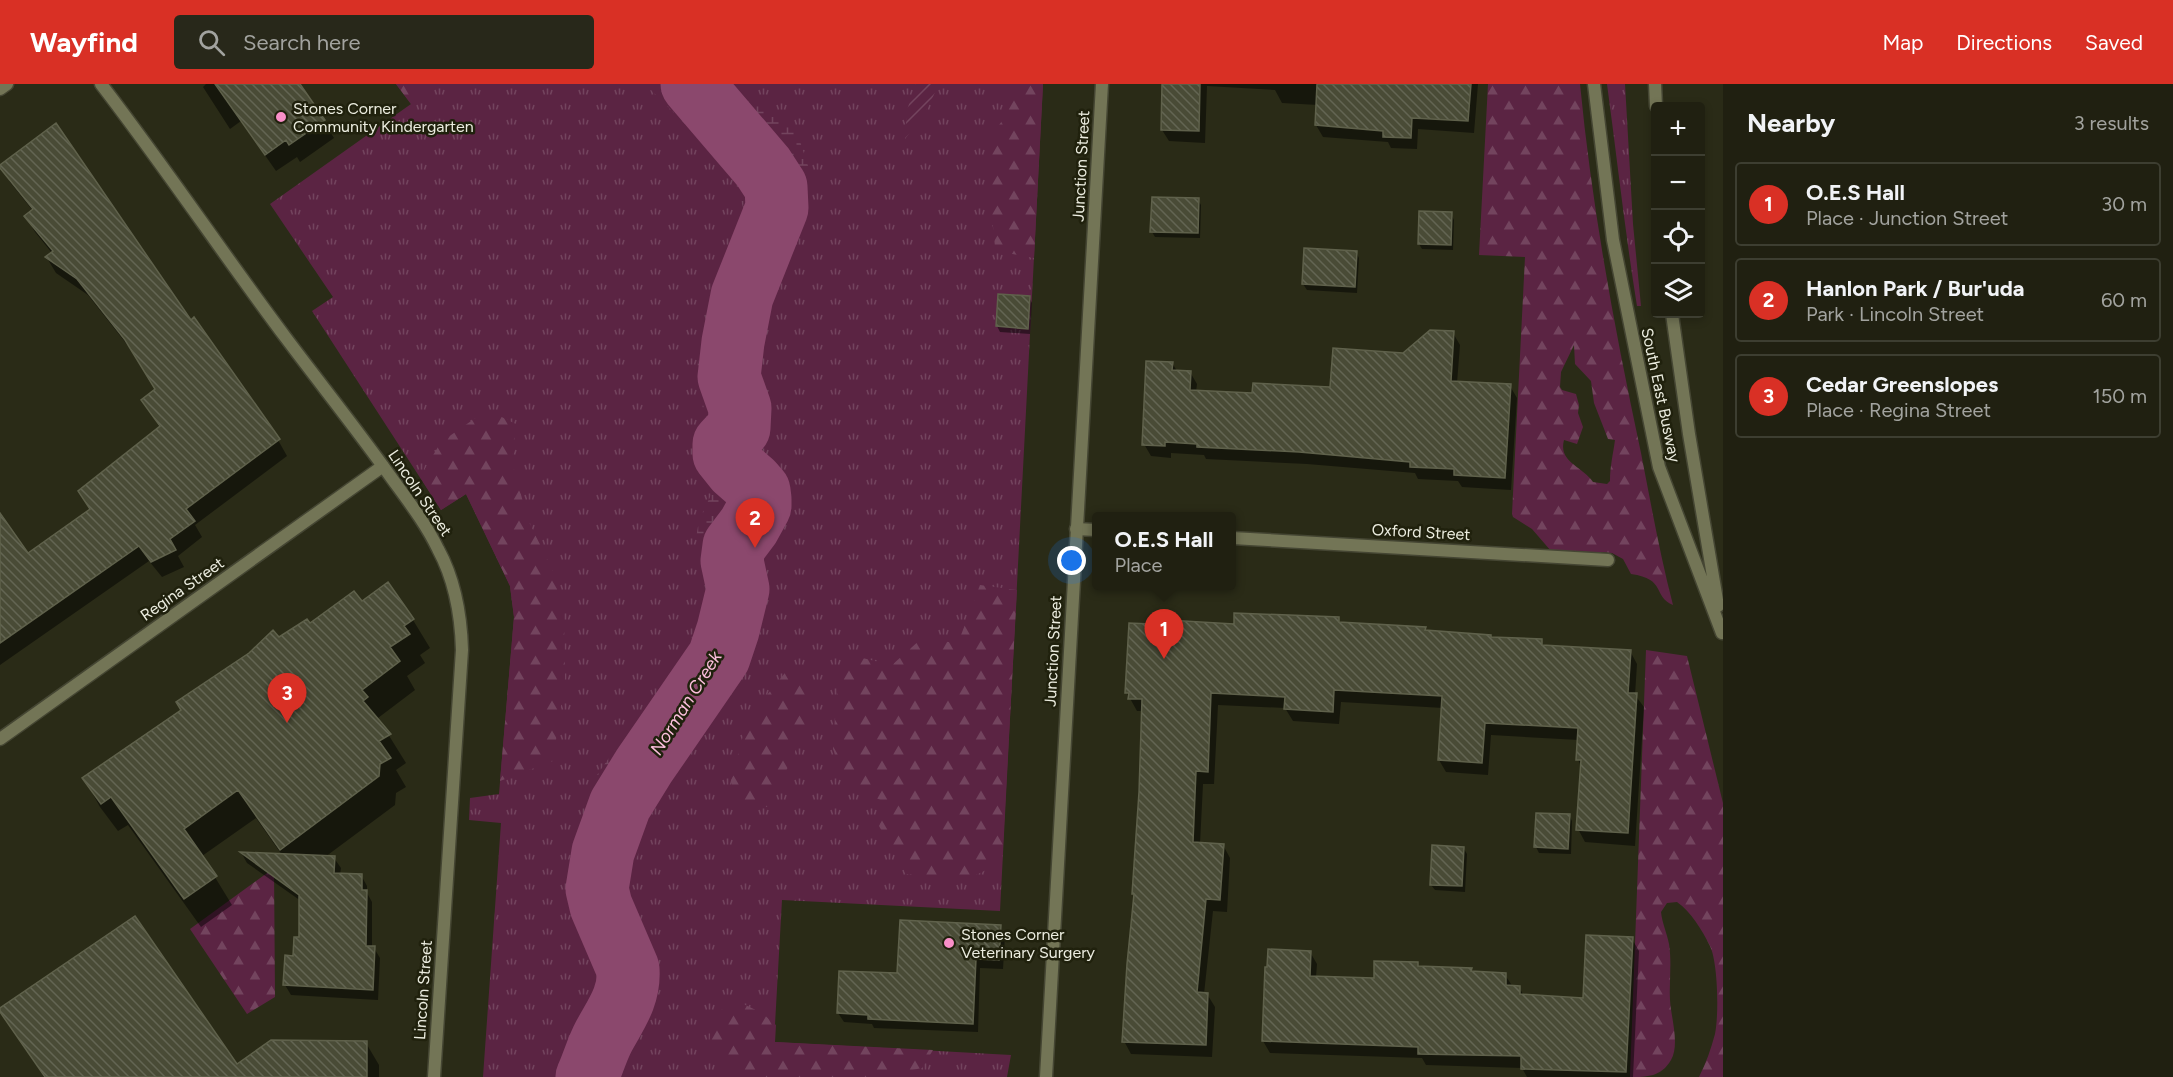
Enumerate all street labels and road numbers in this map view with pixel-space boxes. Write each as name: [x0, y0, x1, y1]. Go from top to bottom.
street label: Junction Street: [1069, 110, 1093, 222]
street label: South East Busway: [1637, 326, 1685, 465]
street label: Lincoln Street: [384, 446, 456, 540]
street label: Oxford Street: [1371, 520, 1471, 544]
street label: Regina Street: [137, 553, 227, 625]
street label: Junction Street: [1041, 595, 1065, 707]
street label: Lincoln Street: [410, 939, 436, 1041]

